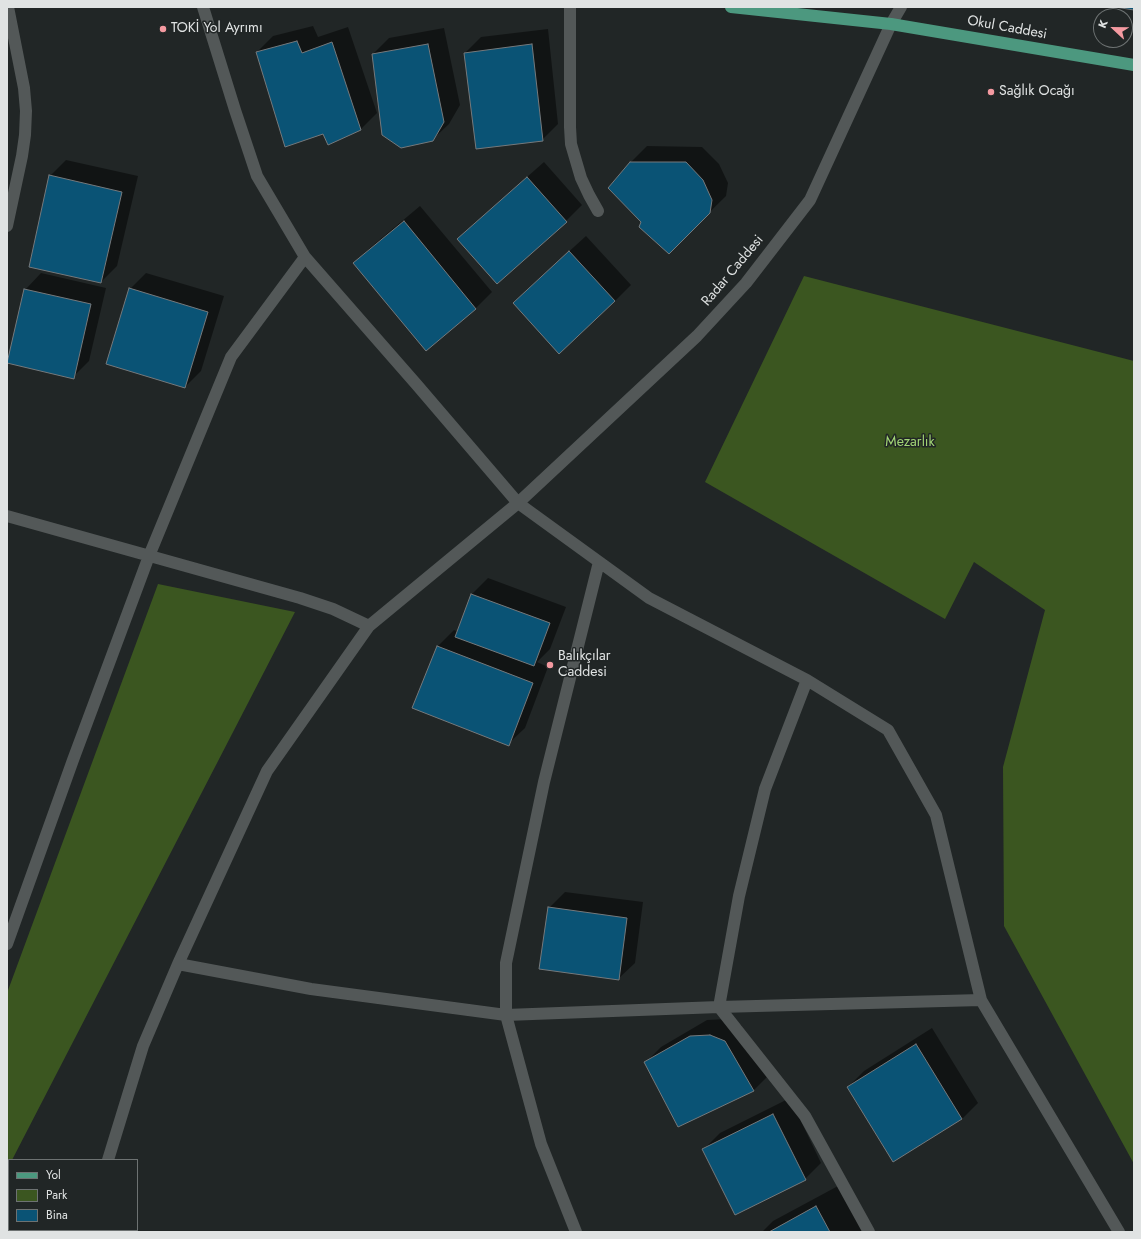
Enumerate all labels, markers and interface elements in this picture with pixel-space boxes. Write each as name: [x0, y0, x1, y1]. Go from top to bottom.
north arrow: [1093, 8, 1133, 48]
street label: Okul Caddesi: [966, 13, 1048, 43]
text: K: [1094, 17, 1112, 30]
place label: TOKİ Yol Ayrımı: [171, 21, 263, 37]
marker: TOKİ Yol Ayrımı: [158, 24, 168, 34]
place label: Sağlık Ocağı: [999, 84, 1075, 100]
marker: Sağlık Ocağı: [986, 87, 996, 97]
street label: Radar Caddesi: [699, 232, 767, 310]
park label: Mezarlık: [885, 435, 935, 451]
place label: Balıkçılar Caddesi: [558, 649, 610, 682]
marker: Balıkçılar Caddesi: [545, 660, 555, 670]
legend: [8, 1159, 138, 1231]
text: Yol: [46, 1166, 61, 1184]
text: Park: [46, 1186, 67, 1204]
text: Bina: [46, 1206, 68, 1224]

